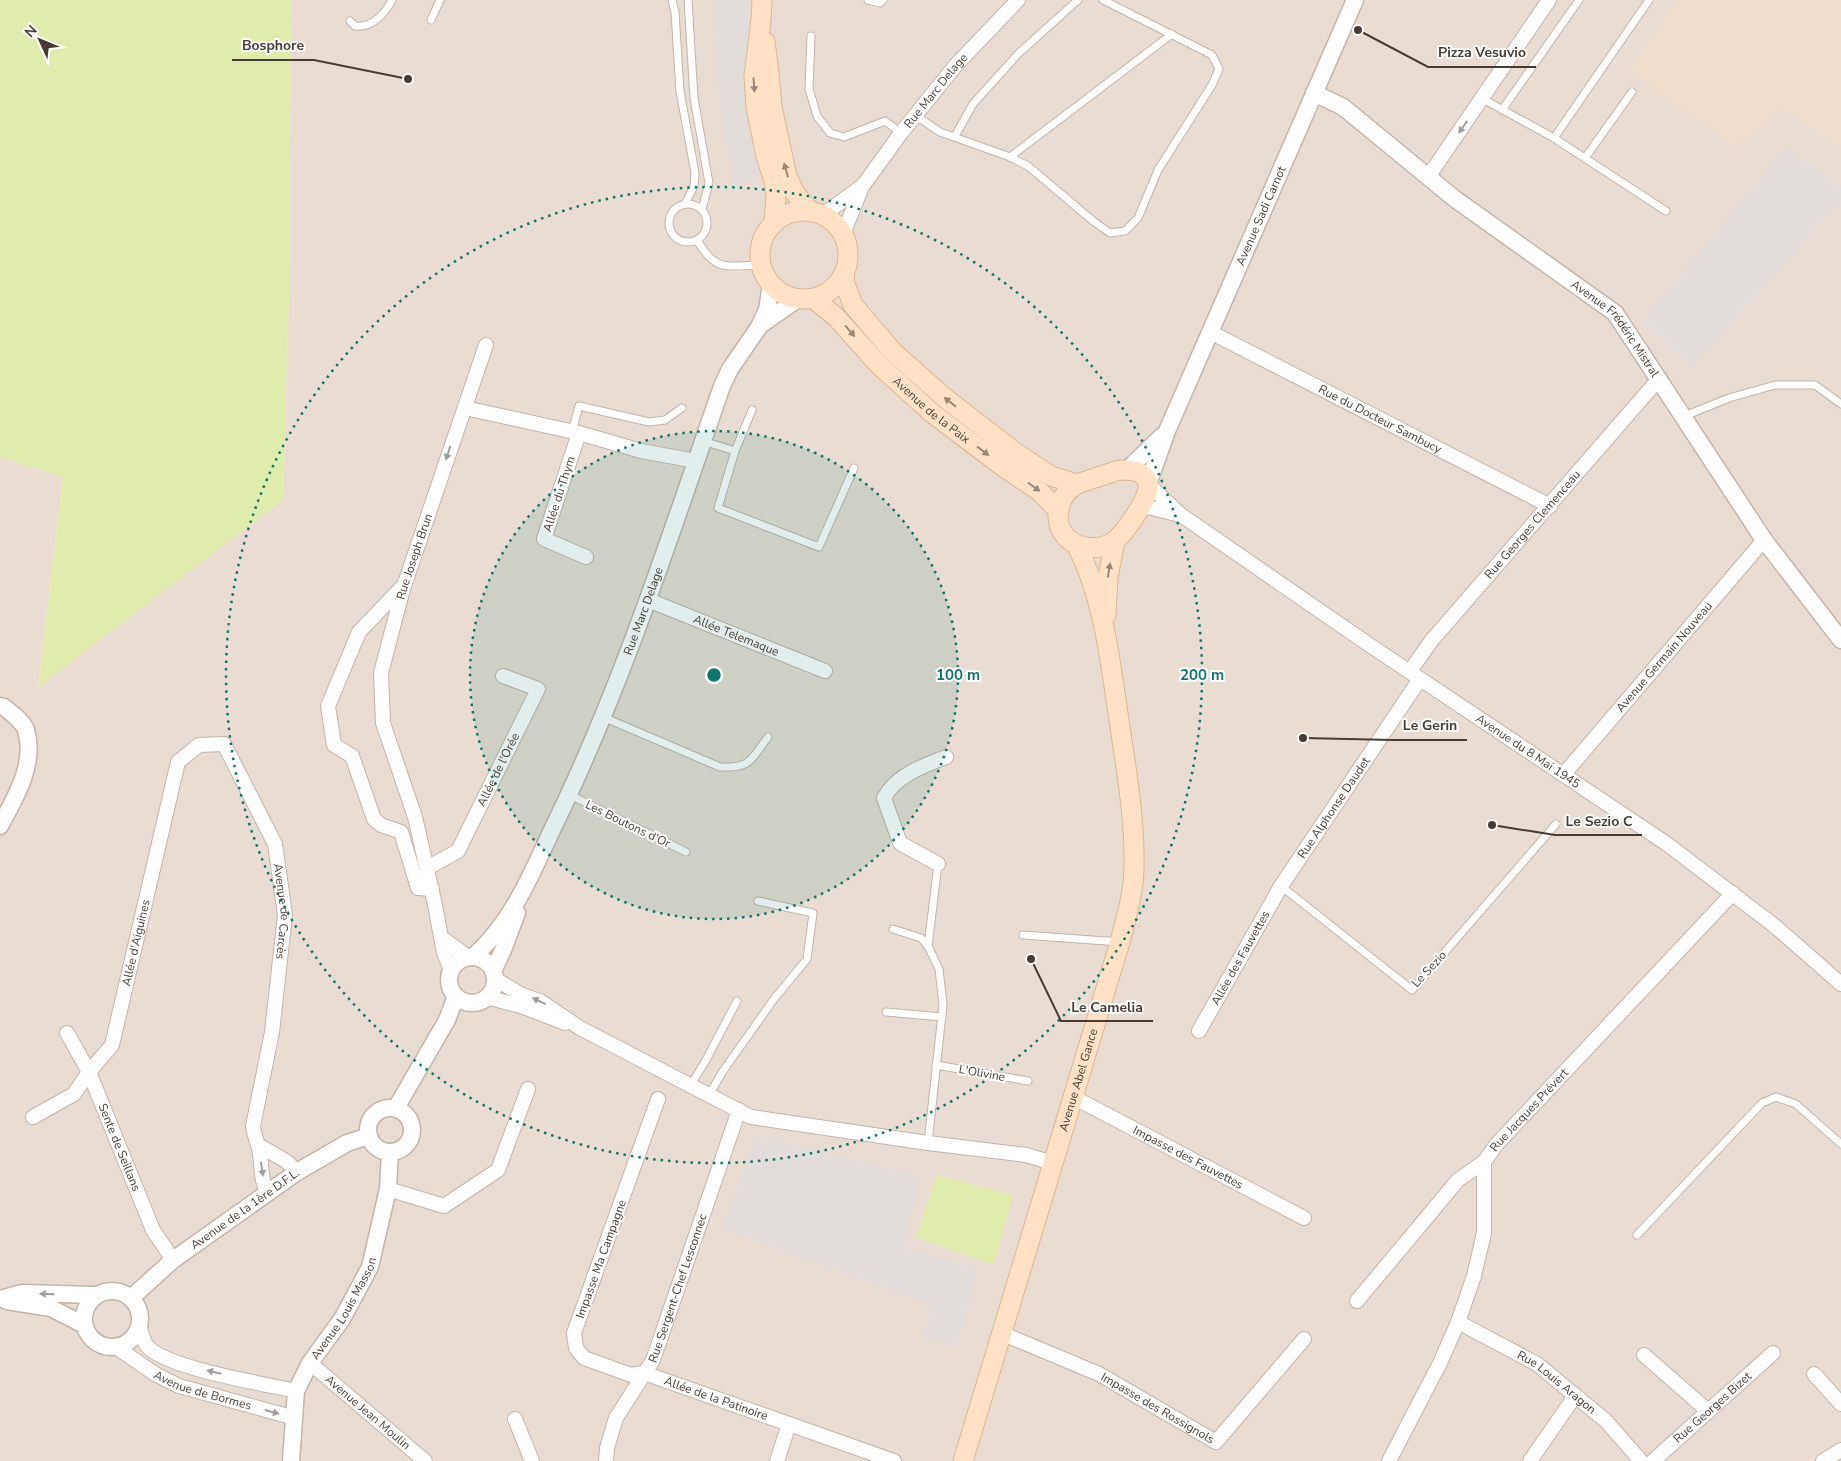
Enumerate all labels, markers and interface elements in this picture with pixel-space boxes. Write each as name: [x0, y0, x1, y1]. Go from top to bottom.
north arrow: [15, 15, 65, 65]
text: N: [21, 21, 41, 42]
callout: Bosphore: [232, 31, 314, 60]
text: Bosphore: [242, 36, 304, 55]
callout: Pizza Vesuvio: [1428, 38, 1536, 67]
text: Pizza Vesuvio: [1438, 43, 1526, 62]
street label: Rue Marc Delage: [900, 50, 971, 131]
one-way arrow: [751, 78, 759, 94]
one-way arrow: [1458, 121, 1468, 134]
one-way arrow: [782, 163, 790, 178]
street label: Avenue Sadi Carnot: [1232, 163, 1290, 268]
street label: Avenue Frédéric Mistral: [1568, 276, 1663, 381]
one-way arrow: [844, 324, 855, 337]
street label: Avenue de la Paix: [889, 373, 974, 447]
street label: Rue du Docteur Sambucy: [1316, 381, 1445, 458]
one-way arrow: [944, 396, 957, 407]
one-way arrow: [444, 446, 451, 461]
one-way arrow: [976, 446, 989, 457]
street label: Allée du Thym: [539, 454, 579, 534]
street label: Rue Georges Clemenceau: [1481, 467, 1584, 582]
one-way arrow: [1027, 482, 1040, 492]
street label: Rue Joseph Brun: [393, 511, 436, 601]
one-way arrow: [1105, 561, 1113, 577]
street label: Rue Marc Delage: [620, 565, 667, 657]
street label: Avenue Germain Nouveau: [1612, 598, 1716, 716]
street label: Allée Telemaque: [691, 611, 781, 660]
text: 100 m: [936, 665, 980, 685]
text: 200 m: [1180, 665, 1224, 685]
centre of rings: [705, 666, 723, 684]
street label: Avenue du 8 Mai 1945: [1473, 710, 1583, 792]
callout: Le Gerin: [1393, 711, 1467, 740]
text: Le Gerin: [1403, 716, 1457, 735]
street label: Allée de l'Orée: [473, 730, 523, 809]
street label: Rue Alphonse Daudet: [1294, 753, 1374, 861]
street label: Les Boutons d'Or: [583, 796, 674, 852]
callout: Le Sezio C: [1555, 806, 1642, 835]
text: Le Sezio C: [1565, 812, 1633, 831]
street label: Avenue de Carcès: [270, 862, 293, 960]
street label: Allée d'Aiguines: [118, 898, 154, 988]
street label: Allée des Fauvettes: [1207, 908, 1274, 1008]
street label: Le Sezio: [1408, 947, 1450, 991]
callout: Le Camelia: [1061, 992, 1153, 1021]
one-way arrow: [532, 997, 546, 1005]
text: Le Camelia: [1071, 998, 1143, 1017]
street label: Avenue Abel Gance: [1055, 1027, 1101, 1133]
street label: L'Olivine: [958, 1061, 1006, 1085]
street label: Rue Jacques Prévert: [1486, 1064, 1572, 1155]
street label: Sente de Seillans: [95, 1101, 145, 1194]
street label: Impasse des Fauvettes: [1130, 1122, 1246, 1193]
one-way arrow: [258, 1162, 266, 1178]
street label: Avenue de la 1ère D.F.L.: [187, 1164, 302, 1253]
street label: Impasse Ma Campagne: [572, 1197, 630, 1321]
street label: Rue Sergent-Chef Lesconnec: [645, 1211, 711, 1365]
street label: Avenue Louis Masson: [307, 1256, 380, 1363]
one-way arrow: [39, 1290, 55, 1298]
street label: Rue Louis Aragon: [1514, 1347, 1599, 1418]
street label: Avenue de Bormes: [151, 1367, 253, 1414]
one-way arrow: [207, 1368, 222, 1376]
street label: Rue Georges Bizet: [1670, 1368, 1755, 1447]
street label: Impasse des Rossignols: [1098, 1369, 1217, 1447]
street label: Avenue Jean Moulin: [322, 1371, 414, 1453]
street label: Allée de la Patinoire: [662, 1373, 770, 1424]
one-way arrow: [265, 1408, 280, 1416]

